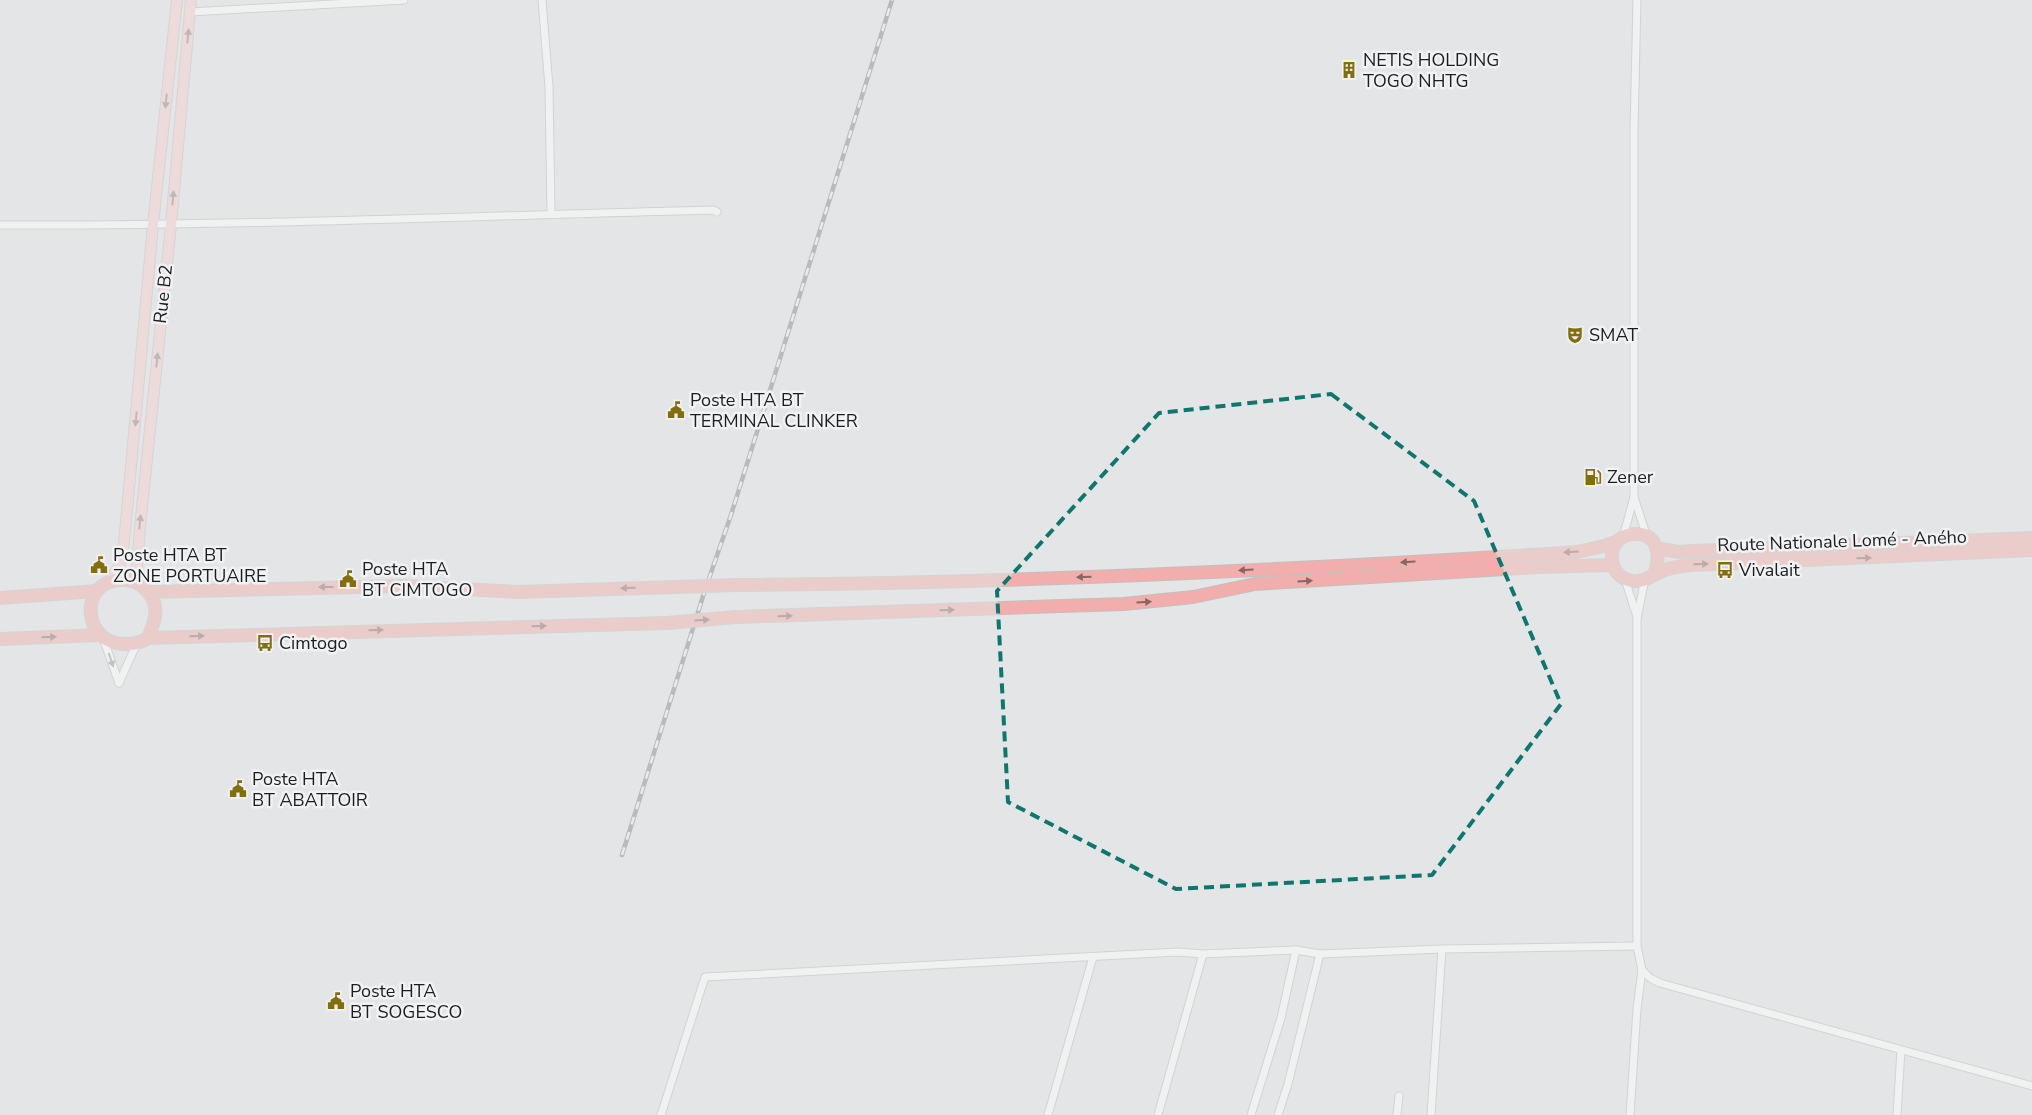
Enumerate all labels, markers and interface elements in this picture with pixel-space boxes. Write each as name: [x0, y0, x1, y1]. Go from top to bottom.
one-way arrow: [184, 28, 192, 44]
place label: NETIS HOLDING TOGO NHTG: [1363, 48, 1499, 93]
building icon: NETIS HOLDING TOGO NHTG: [1339, 60, 1359, 80]
one-way arrow: [162, 93, 170, 109]
one-way arrow: [169, 190, 177, 206]
street label: Rue B2: [148, 263, 178, 325]
place label: SMAT: [1589, 323, 1638, 347]
theatre icon: SMAT: [1565, 325, 1585, 345]
one-way arrow: [153, 352, 161, 368]
place label: Poste HTA BT TERMINAL CLINKER: [690, 388, 858, 433]
public building icon: Poste HTA BT TERMINAL CLINKER: [666, 400, 686, 420]
one-way arrow: [132, 412, 140, 428]
place label: Zener: [1607, 465, 1654, 489]
fuel station icon: Zener: [1583, 467, 1603, 487]
one-way arrow: [137, 513, 145, 529]
street label: Route Nationale Lomé - Aného: [1717, 525, 1967, 557]
place label: Poste HTA BT ZONE PORTUAIRE: [113, 543, 266, 588]
one-way arrow: [1562, 548, 1578, 556]
one-way arrow: [1856, 554, 1872, 562]
public building icon: Poste HTA BT ZONE PORTUAIRE: [89, 555, 109, 575]
place label: Poste HTA BT CIMTOGO: [362, 557, 472, 602]
one-way arrow: [1400, 558, 1416, 566]
place label: Vivalait: [1738, 558, 1800, 582]
one-way arrow: [1694, 560, 1710, 568]
bus stop icon: Vivalait: [1715, 560, 1735, 580]
one-way arrow: [1238, 567, 1254, 575]
public building icon: Poste HTA BT CIMTOGO: [338, 569, 358, 589]
one-way arrow: [1075, 573, 1091, 581]
one-way arrow: [1297, 576, 1313, 584]
one-way arrow: [317, 583, 333, 591]
one-way arrow: [619, 585, 635, 593]
one-way arrow: [1137, 598, 1153, 606]
one-way arrow: [939, 606, 955, 614]
one-way arrow: [777, 612, 793, 620]
one-way arrow: [694, 616, 710, 624]
one-way arrow: [531, 622, 547, 630]
one-way arrow: [369, 626, 385, 634]
place label: Cimtogo: [279, 631, 347, 655]
one-way arrow: [189, 632, 205, 640]
one-way arrow: [41, 633, 57, 641]
bus stop icon: Cimtogo: [255, 633, 275, 653]
one-way arrow: [108, 653, 115, 668]
place label: Poste HTA BT ABATTOIR: [252, 767, 368, 812]
public building icon: Poste HTA BT ABATTOIR: [228, 779, 248, 799]
place label: Poste HTA BT SOGESCO: [350, 979, 462, 1024]
public building icon: Poste HTA BT SOGESCO: [326, 991, 346, 1011]

